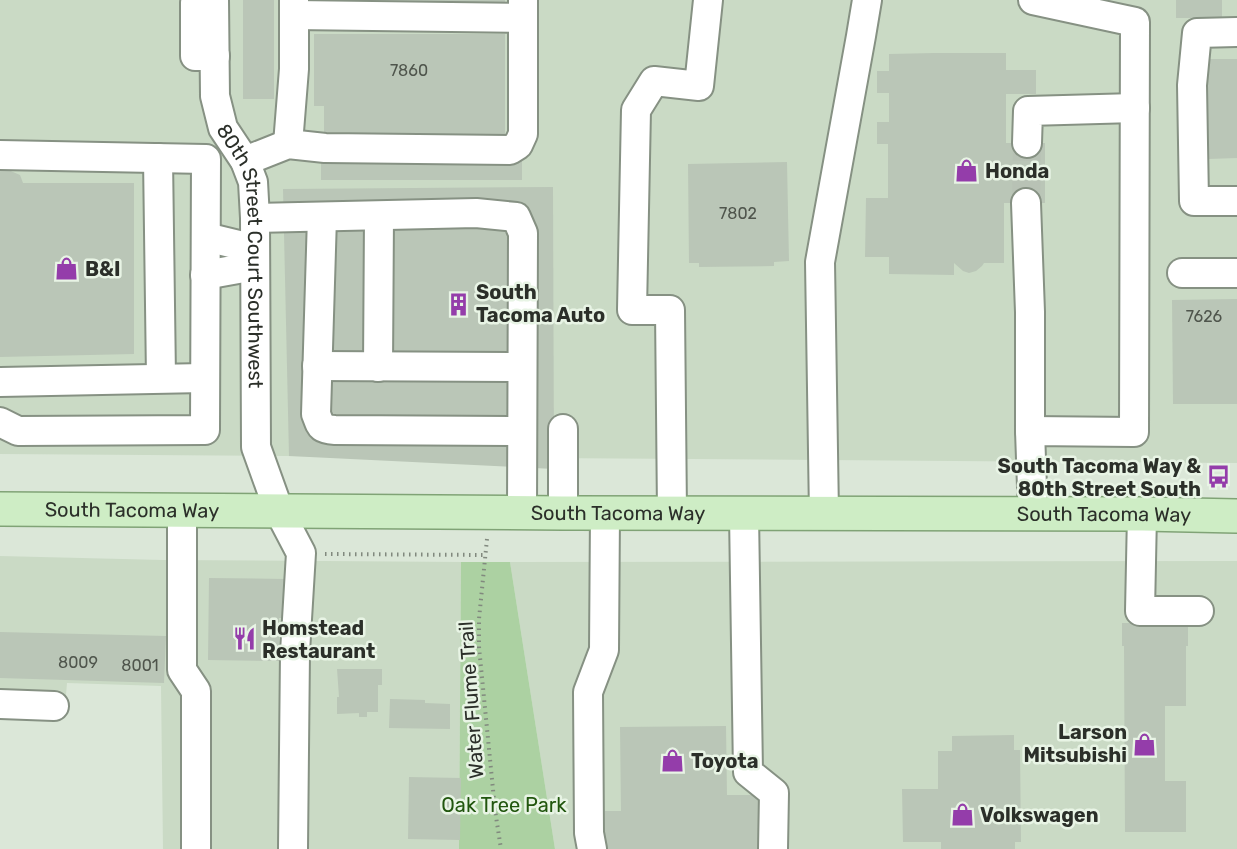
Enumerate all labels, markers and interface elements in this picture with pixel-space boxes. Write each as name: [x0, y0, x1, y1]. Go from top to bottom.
house number: 7860: [390, 61, 428, 80]
street label: 80th Street Court Southwest: [212, 119, 268, 389]
shop icon: Honda: [954, 158, 980, 184]
place label: Honda: [985, 159, 1049, 183]
house number: 7802: [719, 204, 757, 223]
shop icon: B&I: [54, 256, 80, 282]
place label: B&I: [85, 257, 120, 281]
place label: South Tacoma Auto: [476, 280, 605, 327]
building icon: South Tacoma Auto: [445, 291, 471, 317]
house number: 7626: [1186, 307, 1223, 326]
place label: South Tacoma Way & 80th Street South: [997, 454, 1201, 501]
bus stop icon: South Tacoma Way & 80th Street South: [1206, 464, 1232, 490]
street label: South Tacoma Way: [45, 497, 219, 523]
street label: South Tacoma Way: [531, 501, 705, 525]
street label: South Tacoma Way: [1017, 502, 1192, 527]
place label: Homstead Restaurant: [262, 616, 375, 663]
street label: Water Flume Trail: [454, 621, 488, 779]
restaurant icon: Homstead Restaurant: [231, 626, 257, 652]
house number: 8009: [58, 653, 98, 672]
house number: 8001: [121, 656, 159, 675]
place label: Larson Mitsubishi: [1023, 720, 1127, 767]
shop icon: Larson Mitsubishi: [1132, 731, 1158, 757]
shop icon: Toyota: [660, 748, 686, 774]
place label: Toyota: [691, 749, 758, 773]
park label: Oak Tree Park: [441, 793, 567, 817]
shop icon: Volkswagen: [949, 802, 975, 828]
place label: Volkswagen: [980, 803, 1099, 827]

